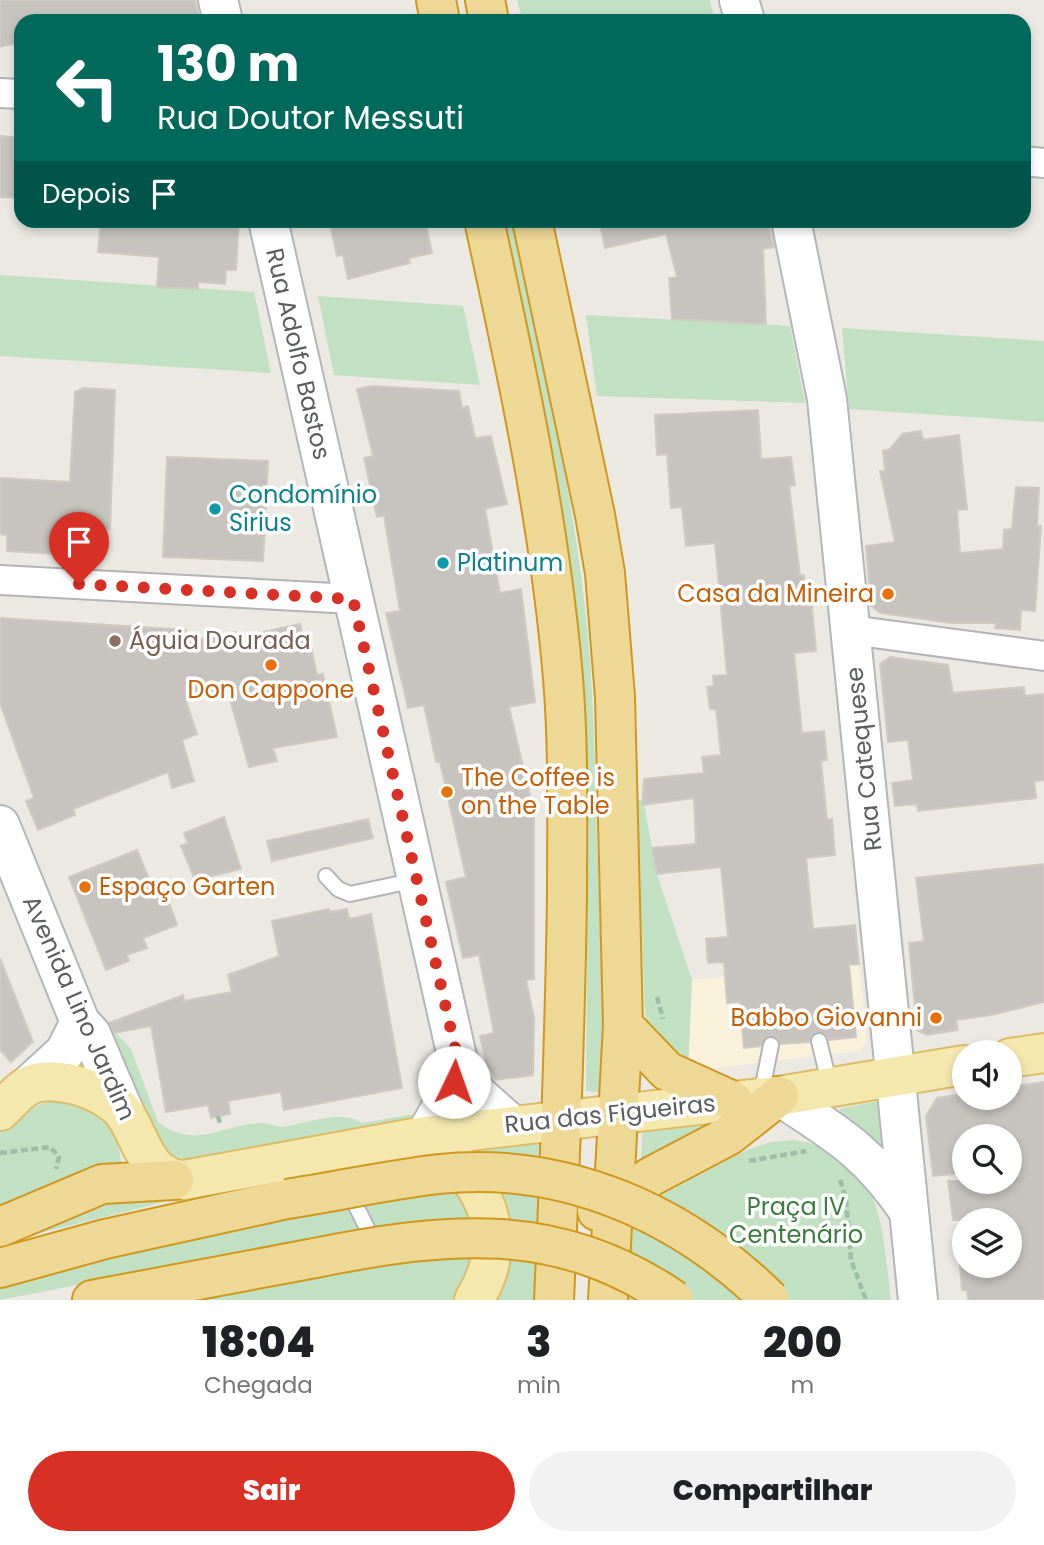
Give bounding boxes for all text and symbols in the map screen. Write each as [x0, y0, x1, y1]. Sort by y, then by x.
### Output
text: 130 m [157, 30, 299, 98]
icon: left [42, 42, 133, 133]
text: Rua Doutor Messuti [157, 95, 464, 140]
icon: arrive [145, 175, 183, 213]
text: Depois [42, 176, 131, 212]
street label: Rua Adolfo Bastos [258, 245, 339, 463]
place label: Condomínio Sirius [229, 478, 377, 539]
marker: Condomínio Sirius [207, 501, 223, 517]
pin [49, 512, 109, 584]
icon: arrive [60, 523, 98, 561]
place label: Platinum [457, 546, 563, 579]
marker: Platinum [435, 555, 451, 571]
place label: Casa da Mineira [677, 577, 874, 610]
marker: Casa da Mineira [880, 586, 896, 602]
place label: Águia Dourada [129, 624, 311, 657]
marker: Águia Dourada [107, 633, 123, 649]
marker: Don Cappone [263, 657, 279, 673]
street label: Rua Catequese [837, 665, 890, 853]
place label: Don Cappone [188, 673, 354, 706]
place label: The Coffee is on the Table [461, 761, 615, 822]
marker: The Coffee is on the Table [439, 784, 455, 800]
place label: Espaço Garten [99, 870, 275, 903]
marker: Espaço Garten [77, 879, 93, 895]
street label: Avenida Lino Jardim [15, 890, 144, 1125]
place label: Babbo Giovanni [731, 1001, 922, 1034]
marker: Babbo Giovanni [928, 1010, 944, 1026]
map controls [952, 1040, 1022, 1278]
button: sound [952, 1040, 1022, 1110]
position arrow [417, 1045, 491, 1119]
street label: Rua das Figueiras [503, 1086, 717, 1141]
button: search [952, 1124, 1022, 1194]
park label: Praça IV Centenário [729, 1190, 863, 1251]
button: layers [952, 1208, 1022, 1278]
text: 18:04 [202, 1313, 315, 1372]
text: 3 [526, 1313, 552, 1372]
text: 200 [763, 1313, 842, 1372]
text: Chegada [204, 1369, 313, 1401]
text: min [517, 1369, 561, 1401]
text: m [791, 1369, 814, 1401]
button: Sair [28, 1451, 515, 1531]
button: Compartilhar [529, 1451, 1016, 1531]

